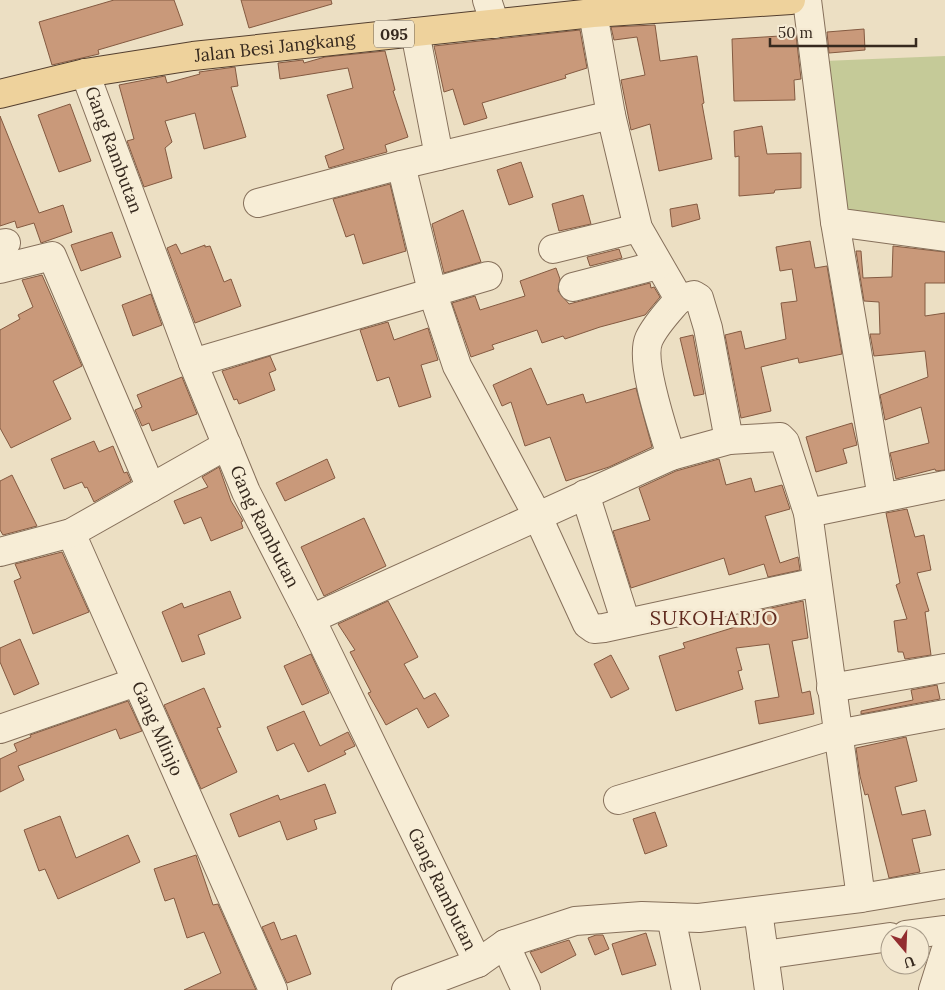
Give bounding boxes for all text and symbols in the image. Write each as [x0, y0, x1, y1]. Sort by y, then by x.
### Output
scale bar [770, 15, 916, 47]
road number: 095 [374, 20, 414, 48]
text: 50 m [778, 23, 813, 42]
street label: Jalan Besi Jangkang [192, 27, 357, 67]
street label: Gang Rambutan [80, 83, 148, 216]
street label: Gang Rambutan [225, 462, 305, 591]
district label: SUKOHARJO [650, 605, 778, 630]
street label: Gang Mlinjo [127, 678, 189, 779]
street label: Gang Rambutan [403, 824, 482, 954]
north arrow [880, 925, 930, 975]
text: U [901, 952, 917, 973]

